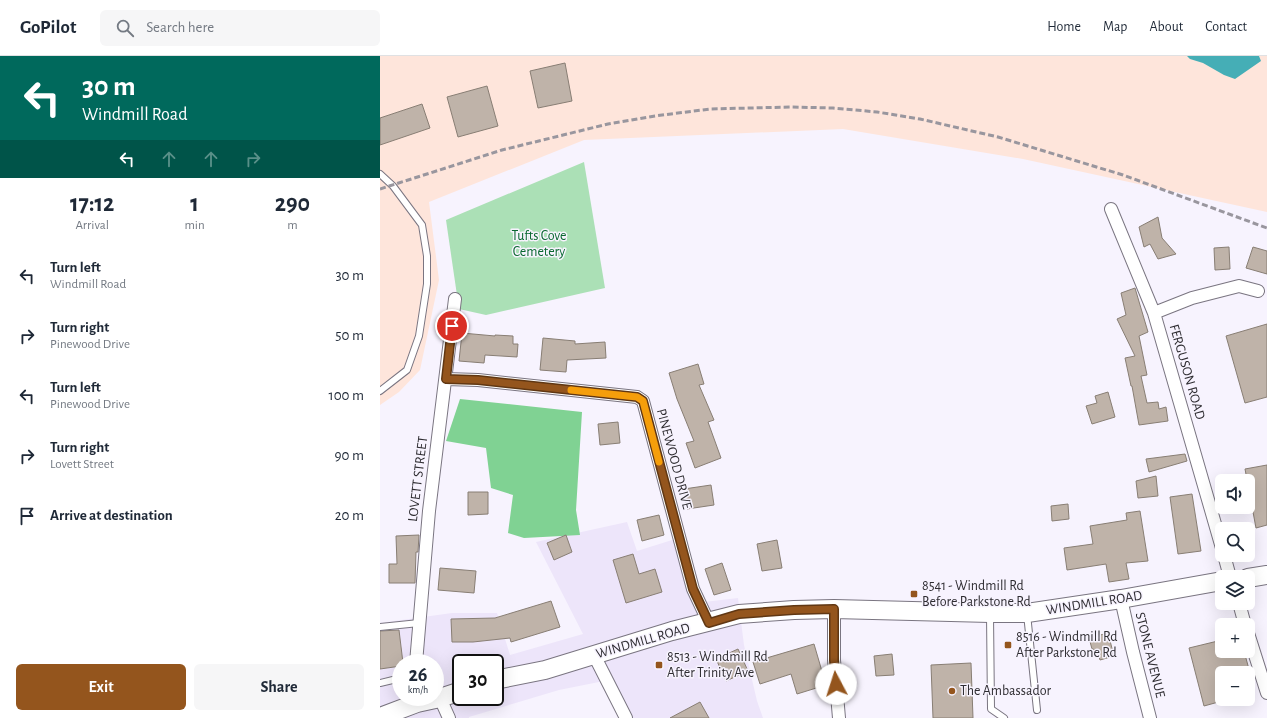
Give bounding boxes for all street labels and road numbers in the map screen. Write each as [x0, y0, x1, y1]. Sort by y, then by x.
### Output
street label: FERGUSON ROAD [1167, 323, 1207, 421]
street label: PINEWOOD DRIVE [654, 407, 694, 511]
street label: LOVETT STREET [406, 435, 430, 523]
street label: WINDMILL ROAD [1045, 588, 1143, 618]
street label: STONE AVENUE [1133, 611, 1167, 699]
street label: WINDMILL ROAD [594, 621, 692, 661]

